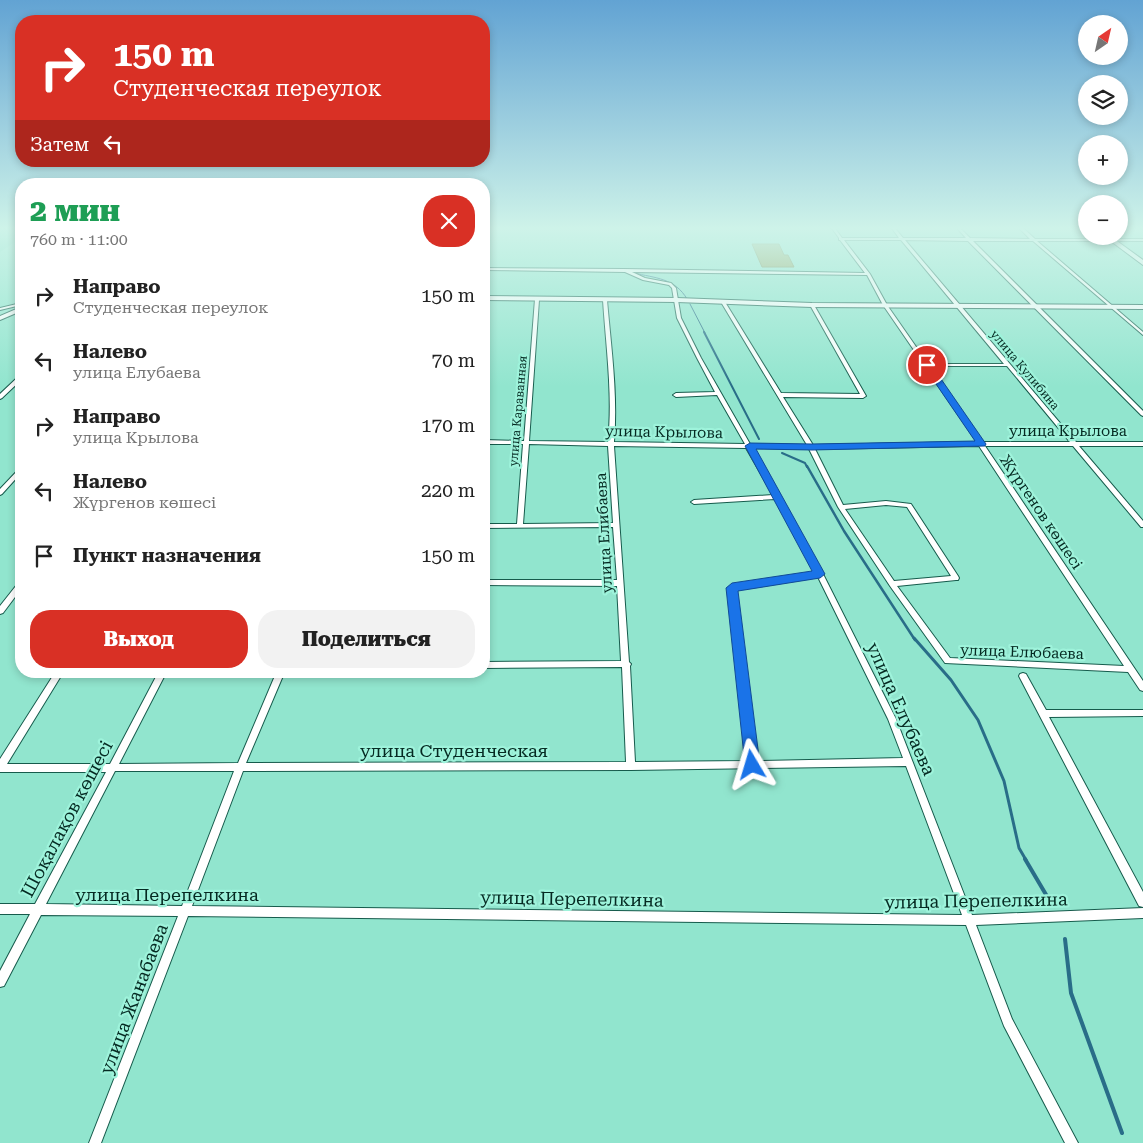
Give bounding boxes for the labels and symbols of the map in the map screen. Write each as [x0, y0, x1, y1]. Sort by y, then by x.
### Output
north arrow [1078, 15, 1128, 65]
street label: улица Кулибина [988, 327, 1063, 413]
pin [906, 344, 948, 386]
street label: улица Караванная [506, 355, 530, 467]
street label: улица Крылова [605, 422, 723, 442]
street label: улица Крылова [1009, 422, 1127, 440]
street label: Жүргенов көшесі [996, 451, 1086, 573]
street label: улица Елибаева [592, 472, 616, 594]
street label: улица Елубаева [863, 639, 940, 779]
street label: улица Елюбаева [960, 641, 1084, 663]
street label: Шоқалақов көшесі [16, 737, 117, 901]
position arrow [725, 738, 777, 790]
street label: улица Студенческая [360, 740, 548, 761]
street label: улица Перепелкина [75, 884, 259, 905]
street label: улица Перепелкина [480, 886, 664, 911]
street label: улица Перепелкина [884, 888, 1068, 913]
street label: улица Жанабаева [95, 920, 172, 1077]

